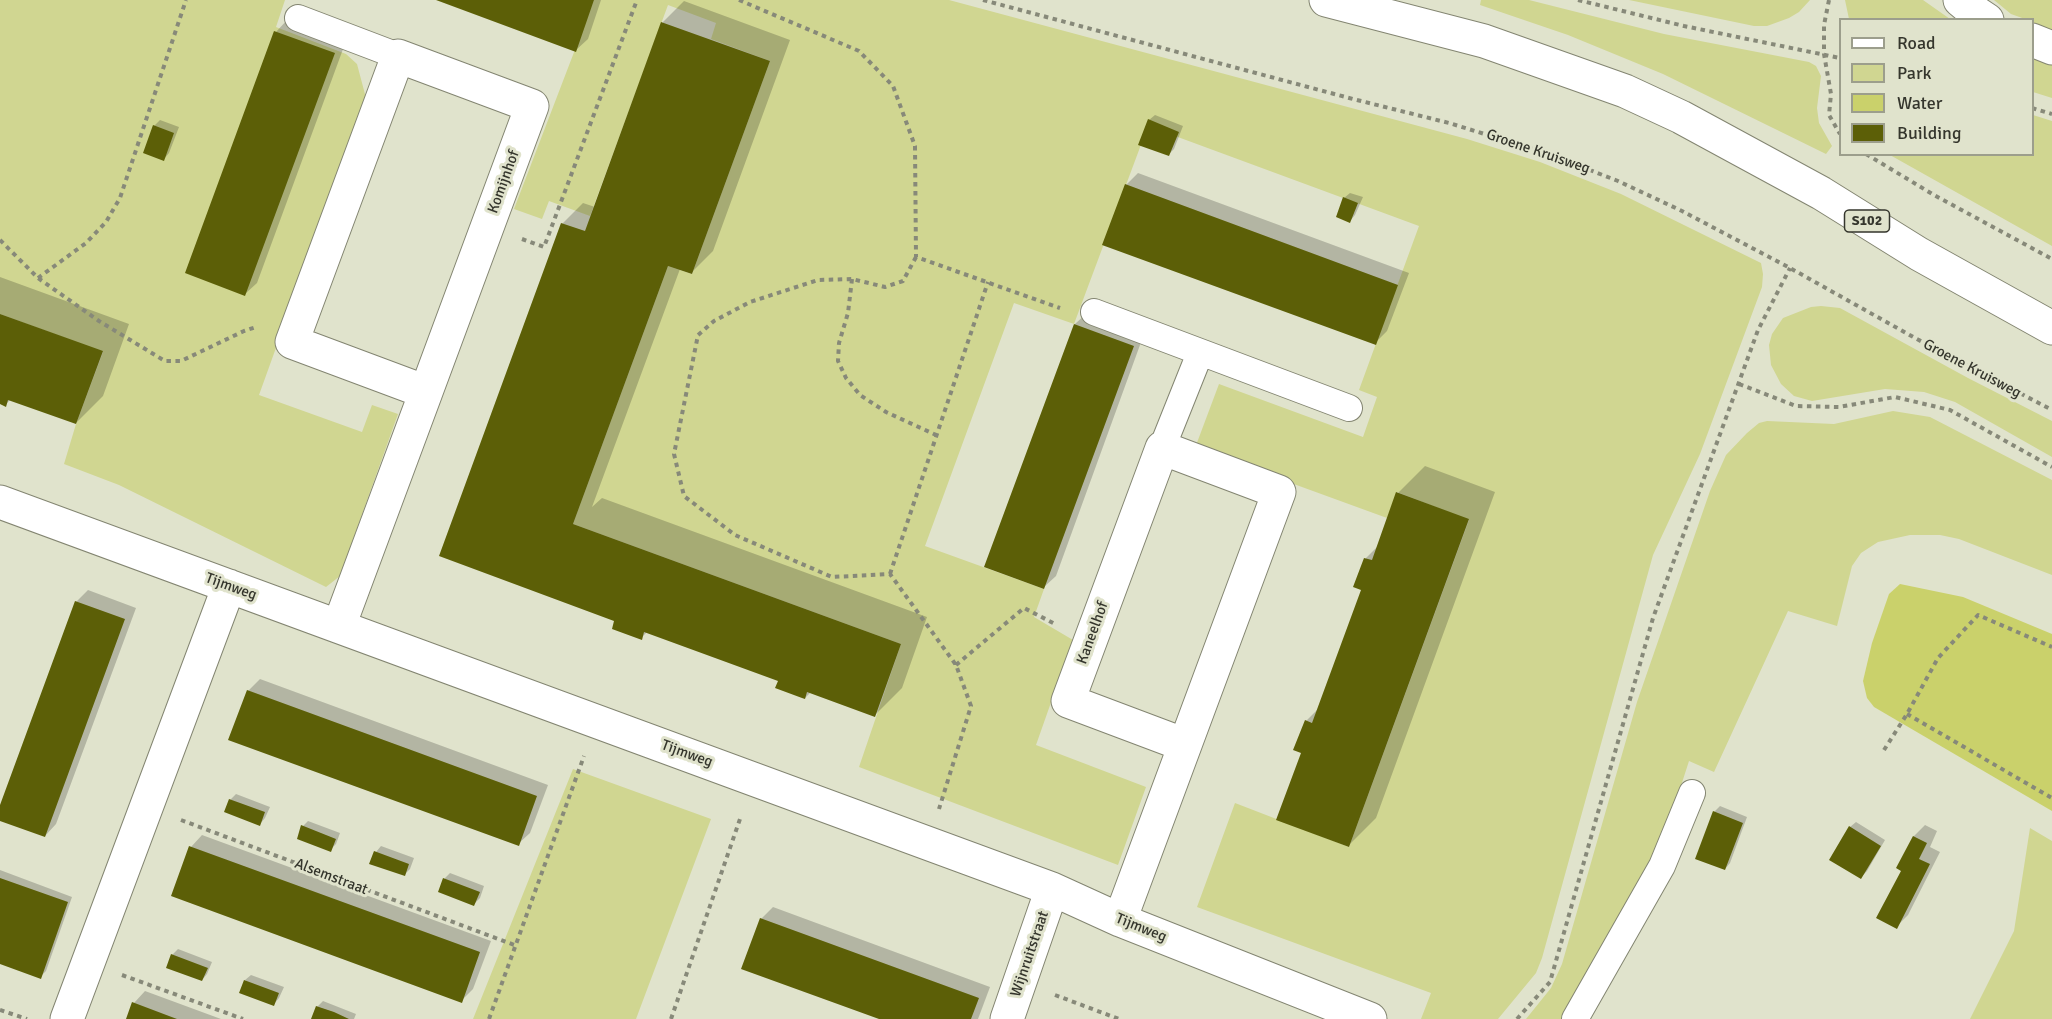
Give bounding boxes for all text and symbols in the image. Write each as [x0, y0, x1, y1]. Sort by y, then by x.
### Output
legend [1839, 18, 2034, 156]
text: Road [1897, 32, 1936, 54]
text: Park [1897, 62, 1932, 84]
text: Water [1897, 92, 1942, 114]
text: Building [1897, 122, 1961, 144]
street label: Groene Kruisweg [1484, 126, 1592, 178]
street label: Komijnhof [484, 148, 524, 216]
road number: S102 [1844, 210, 1890, 232]
street label: Groene Kruisweg [1920, 336, 2024, 402]
street label: Tijmweg [203, 569, 259, 605]
street label: Kaneelhof [1073, 599, 1113, 667]
street label: Tijmweg [659, 736, 715, 772]
street label: Alsemstraat [292, 855, 370, 899]
street label: Wijnruitstraat [1007, 909, 1053, 999]
street label: Tijmweg [1113, 910, 1169, 946]

